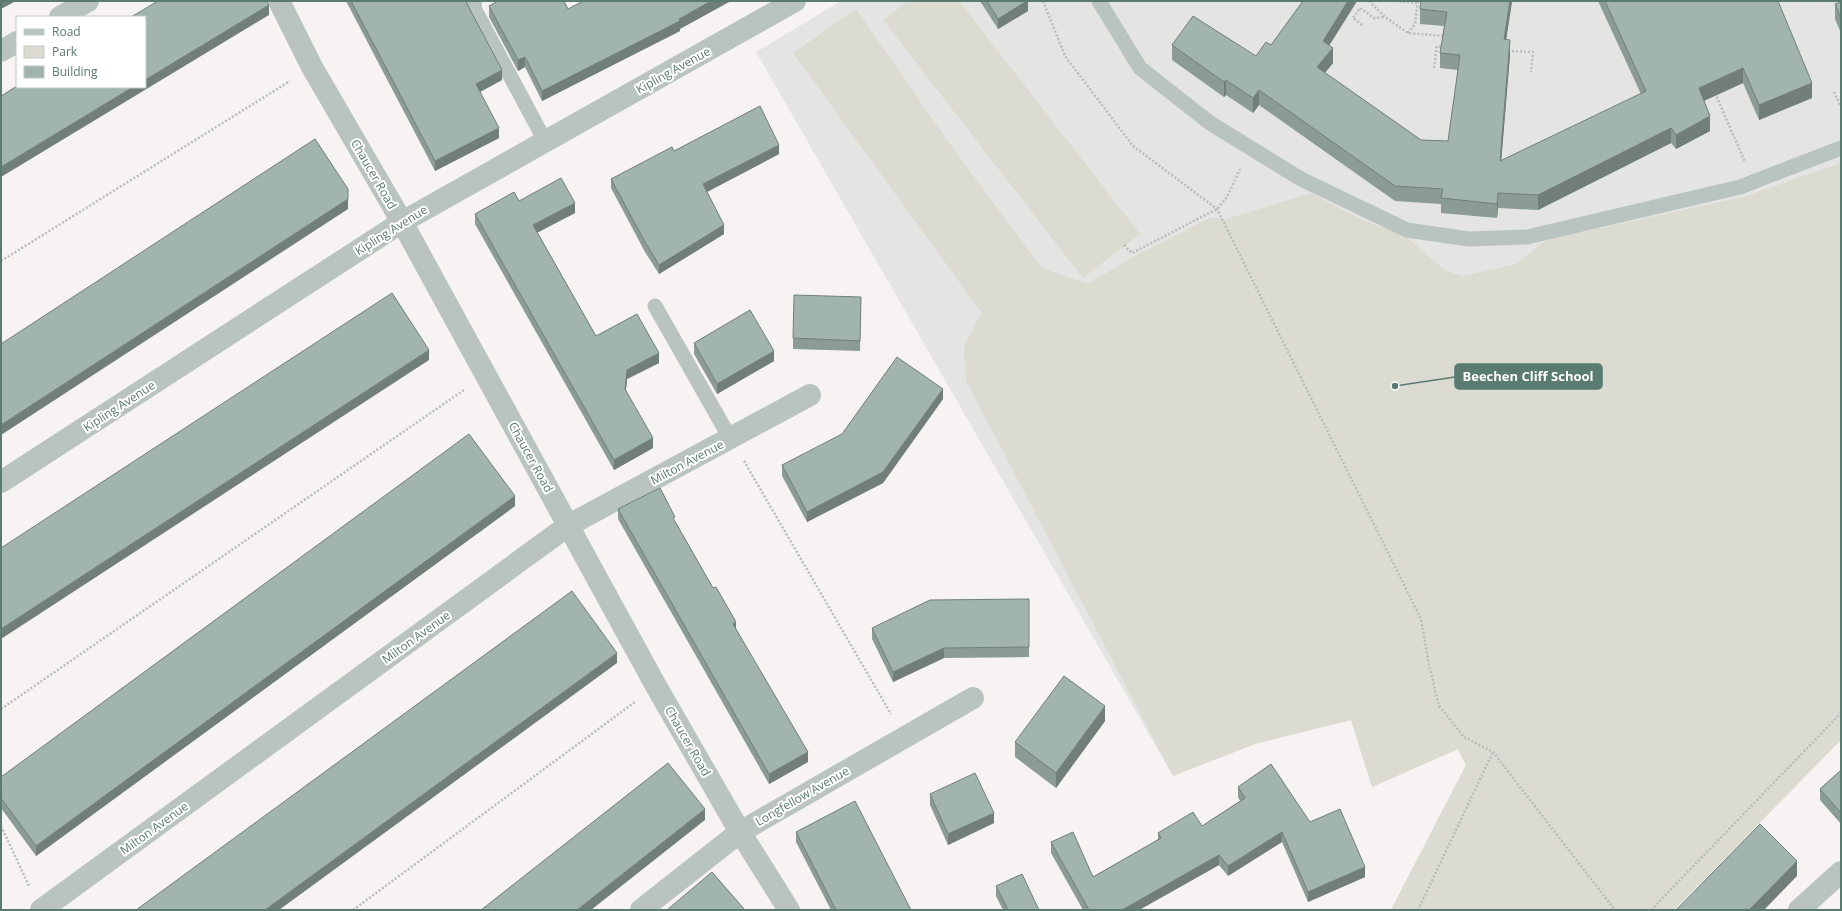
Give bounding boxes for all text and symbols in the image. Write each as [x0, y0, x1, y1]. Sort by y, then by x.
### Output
legend [16, 16, 146, 88]
text: Road [52, 23, 81, 40]
street label: Kipling Avenue [633, 42, 713, 97]
text: Park [52, 43, 78, 60]
text: Building [52, 63, 98, 80]
street label: Chaucer Road [347, 136, 401, 212]
street label: Kipling Avenue [351, 201, 431, 259]
callout: Beechen Cliff School [1455, 364, 1602, 389]
text: Beechen Cliff School [1462, 367, 1594, 385]
street label: Kipling Avenue [80, 376, 158, 436]
street label: Chaucer Road [505, 419, 557, 495]
street label: Milton Avenue [647, 435, 727, 488]
street label: Milton Avenue [378, 606, 454, 668]
street label: Chaucer Road [661, 703, 715, 779]
street label: Longfellow Avenue [752, 762, 852, 830]
street label: Milton Avenue [116, 797, 192, 859]

